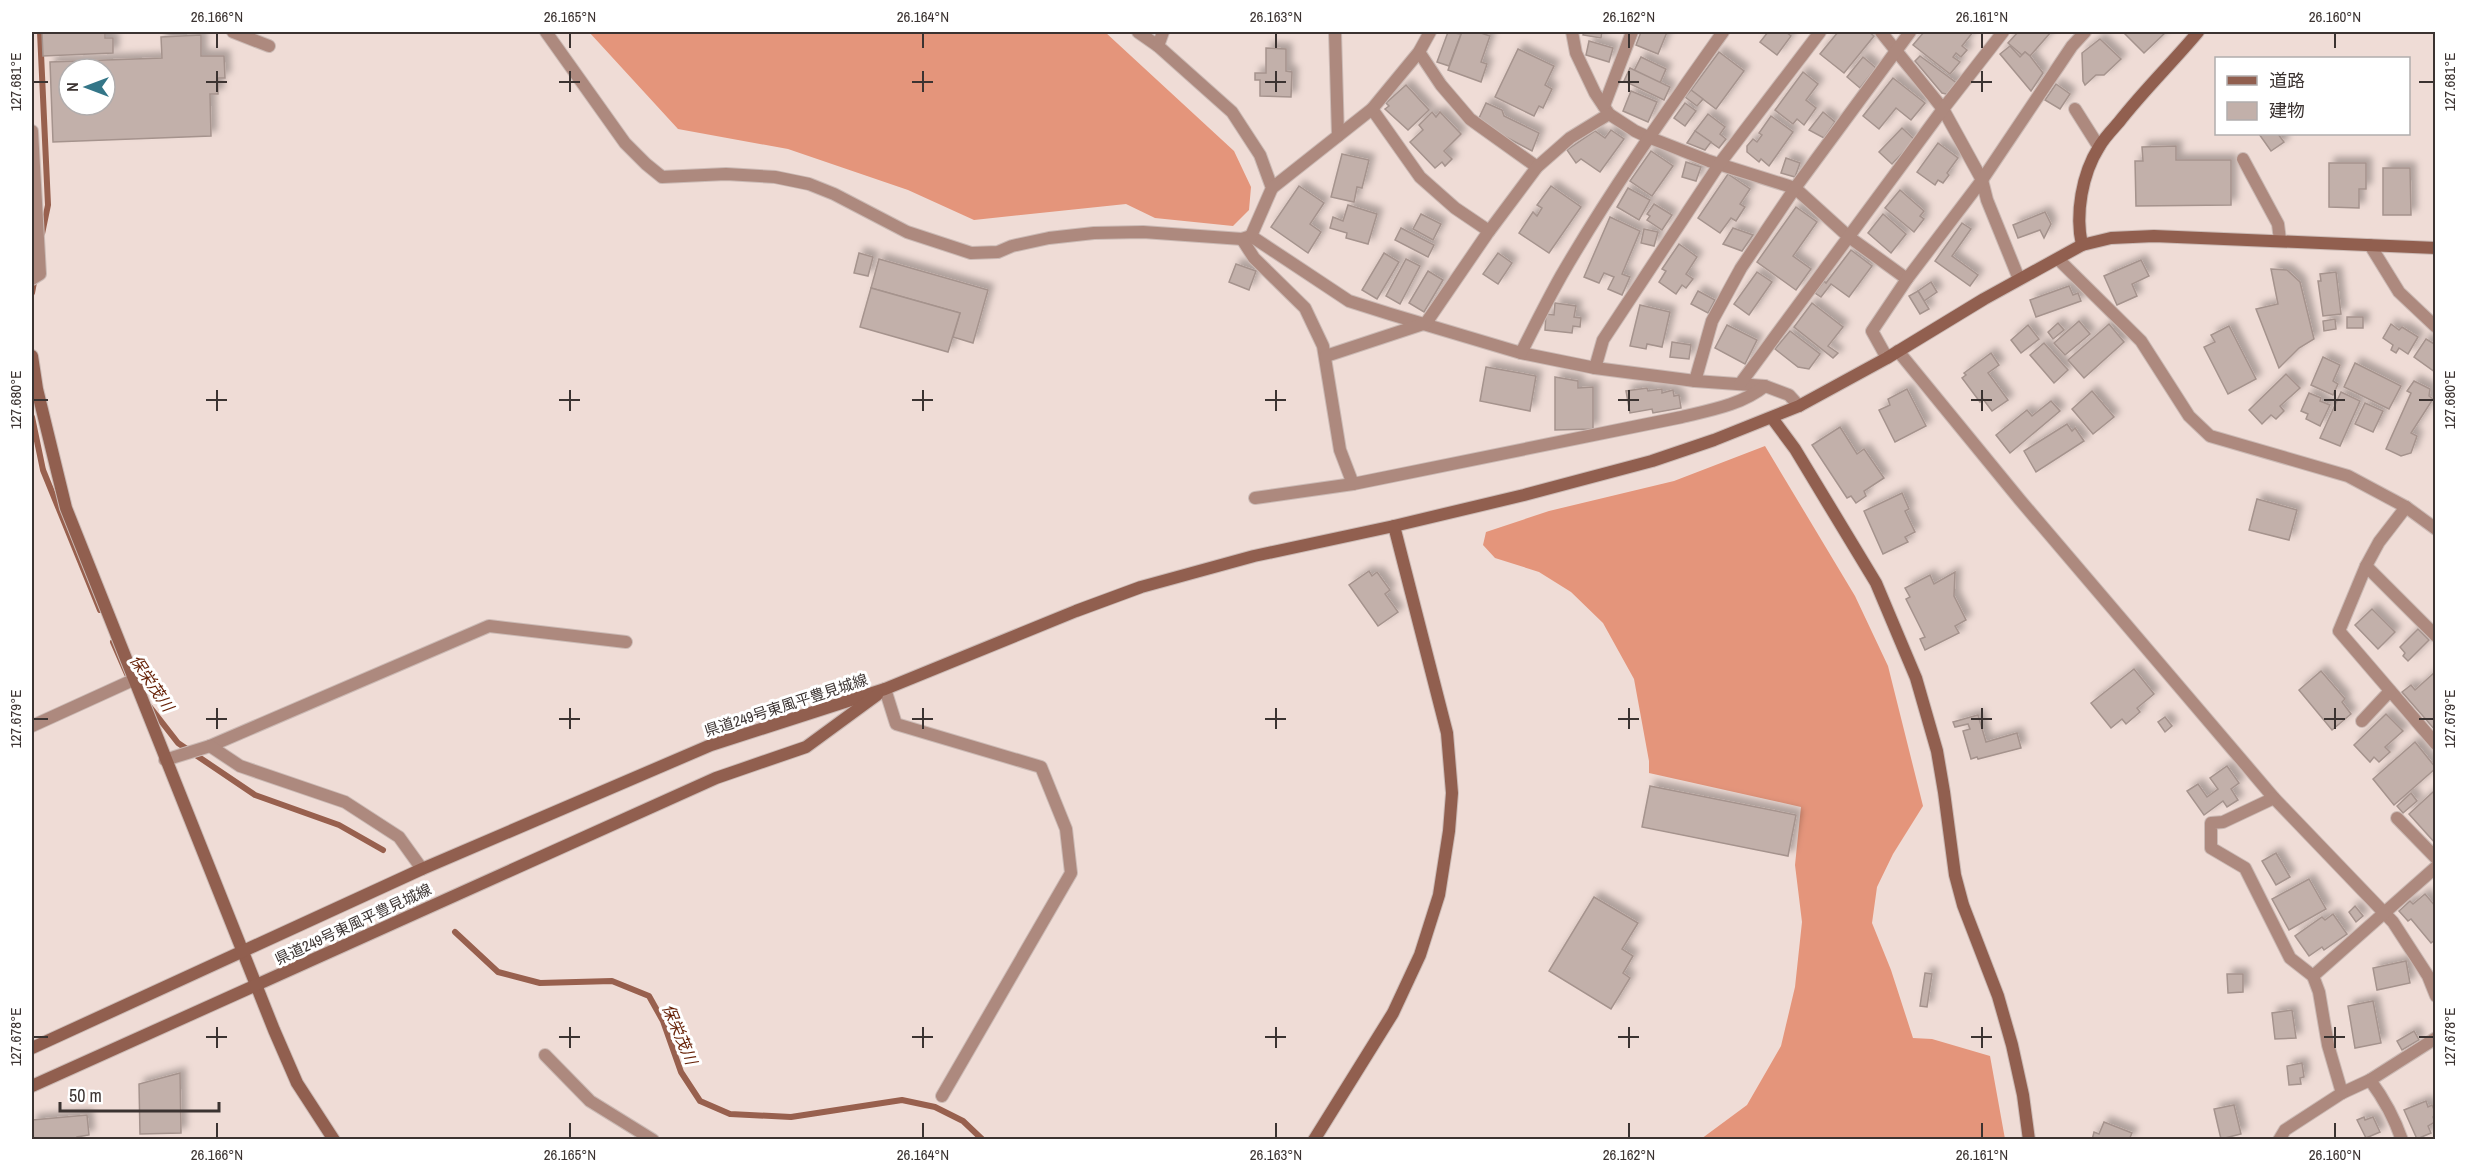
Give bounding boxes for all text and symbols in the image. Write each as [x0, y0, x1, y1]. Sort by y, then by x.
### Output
text: 26.166°N [191, 6, 243, 27]
text: 26.165°N [544, 6, 596, 27]
text: 26.164°N [897, 6, 949, 27]
text: 26.163°N [1250, 6, 1302, 27]
text: 26.162°N [1603, 6, 1655, 27]
text: 26.161°N [1956, 6, 2008, 27]
text: 26.160°N [2309, 6, 2361, 27]
text: 127.681°E [5, 53, 26, 111]
text: 127.681°E [2439, 53, 2460, 111]
north arrow [57, 57, 117, 117]
legend [2215, 57, 2410, 135]
text: 道路 [2269, 68, 2305, 93]
text: N [61, 82, 83, 92]
text: 建物 [2269, 98, 2305, 123]
text: 127.680°E [5, 371, 26, 429]
text: 127.680°E [2439, 371, 2460, 429]
water label: 保栄茂川 [125, 650, 180, 717]
street label: 県道249号東風平豊見城線 [702, 669, 870, 741]
text: 127.679°E [5, 690, 26, 748]
text: 127.679°E [2439, 690, 2460, 748]
street label: 県道249号東風平豊見城線 [271, 878, 435, 970]
water label: 保栄茂川 [657, 1000, 703, 1070]
text: 127.678°E [5, 1008, 26, 1066]
text: 127.678°E [2439, 1008, 2460, 1066]
scale bar [60, 1075, 219, 1113]
text: 50 m [69, 1083, 102, 1108]
text: 26.166°N [191, 1144, 243, 1165]
text: 26.165°N [544, 1144, 596, 1165]
text: 26.164°N [897, 1144, 949, 1165]
text: 26.163°N [1250, 1144, 1302, 1165]
text: 26.162°N [1603, 1144, 1655, 1165]
text: 26.161°N [1956, 1144, 2008, 1165]
text: 26.160°N [2309, 1144, 2361, 1165]

